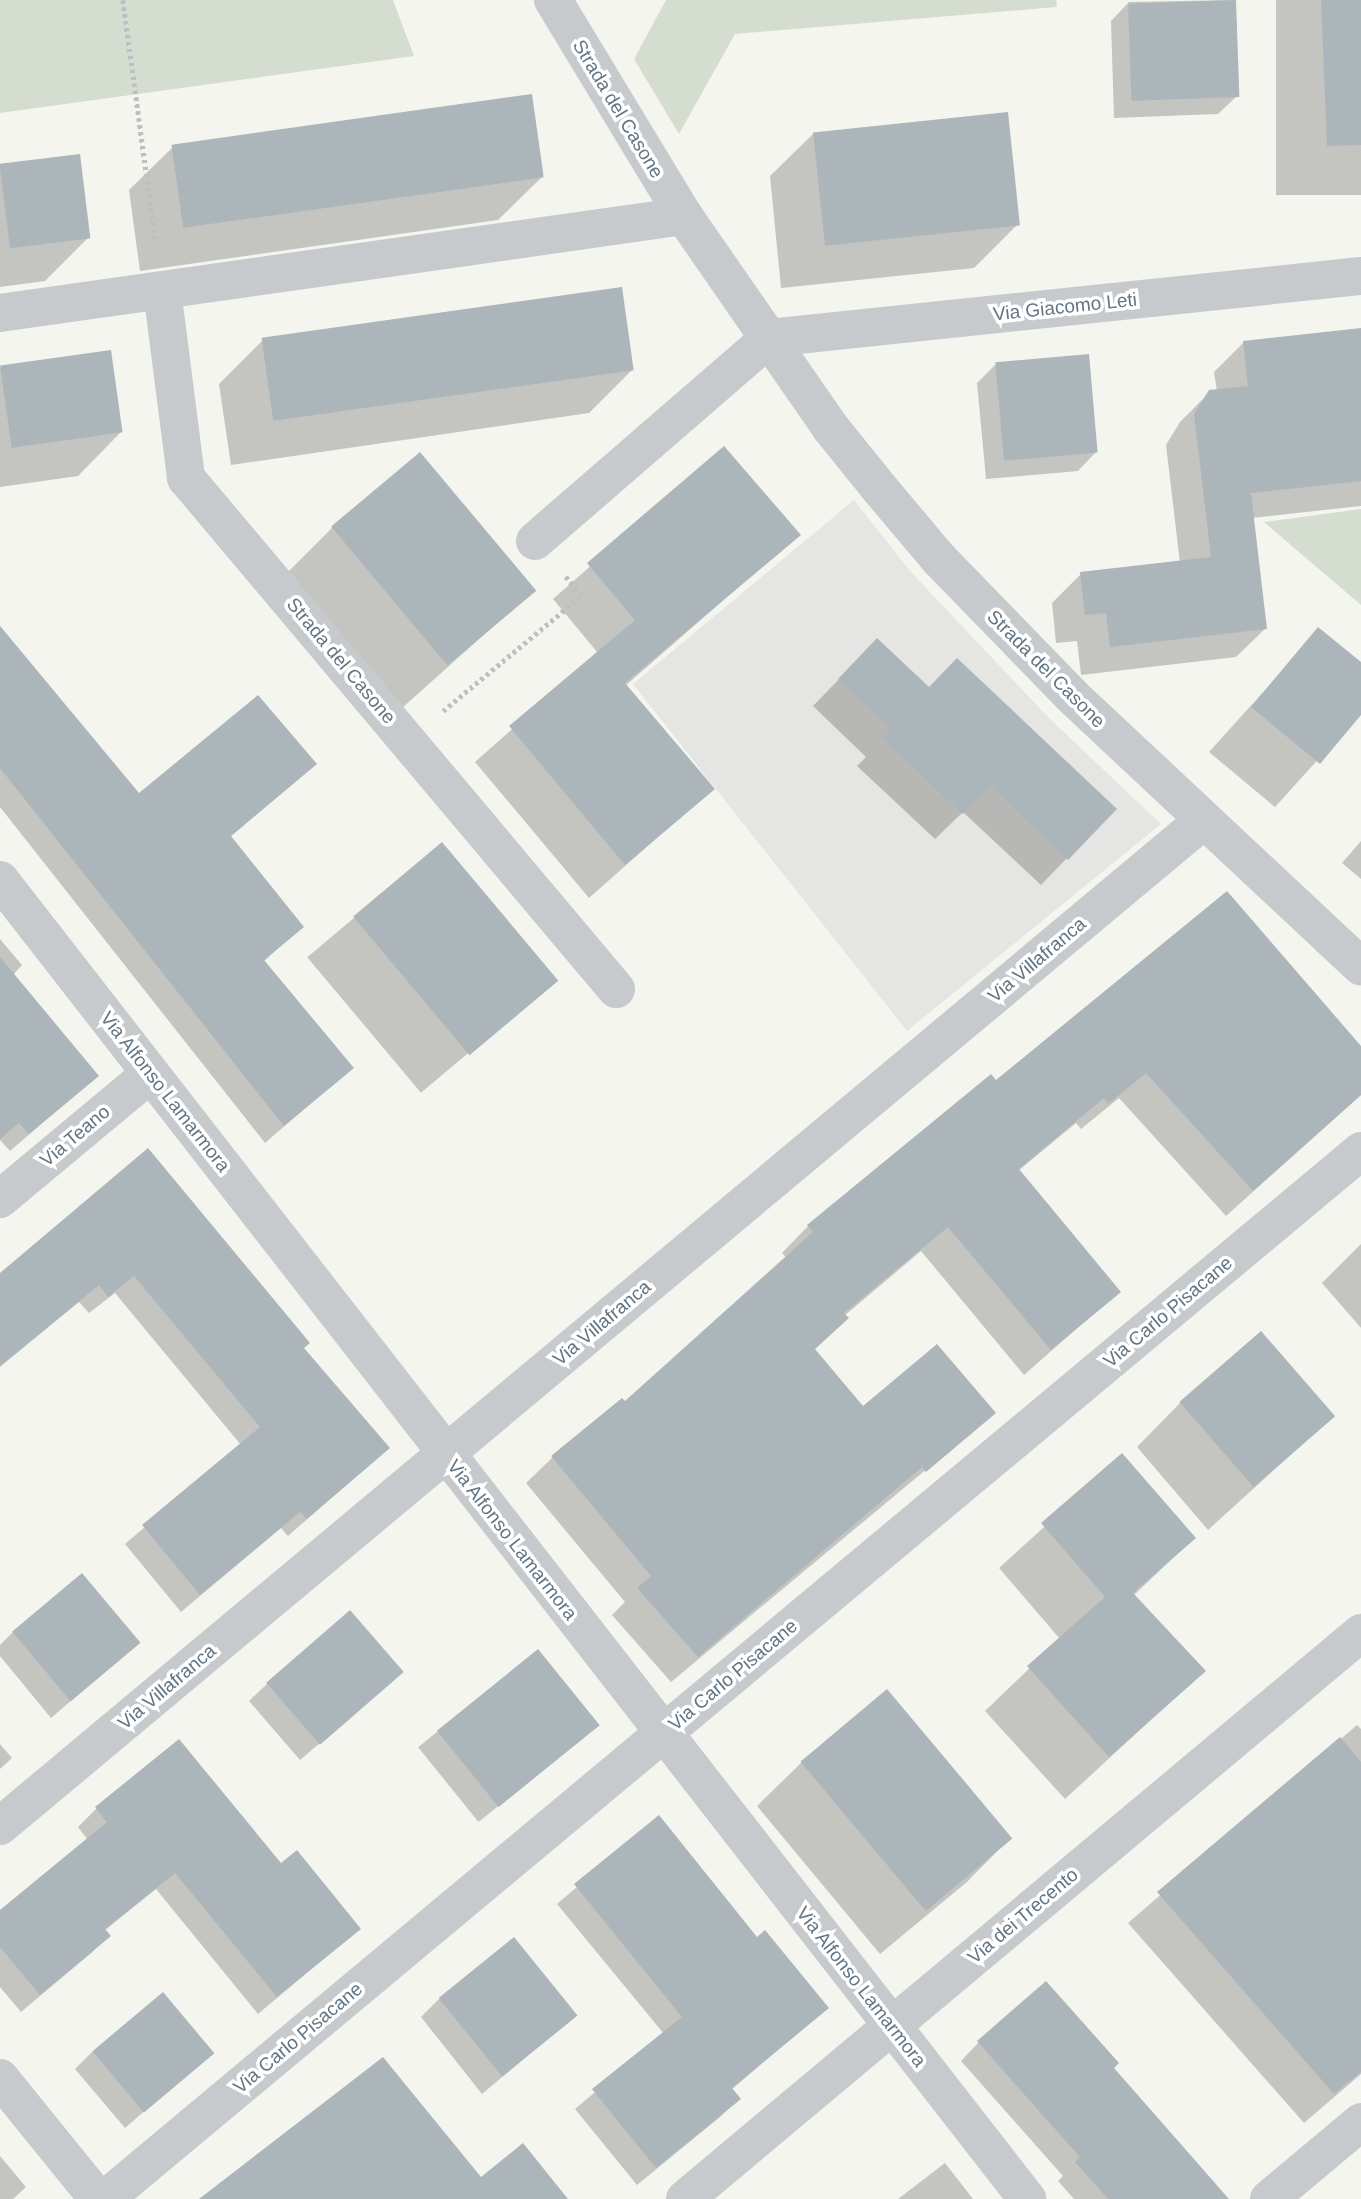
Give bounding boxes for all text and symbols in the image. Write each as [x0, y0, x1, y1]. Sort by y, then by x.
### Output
street label: Strada del Casone [568, 36, 668, 182]
street label: Via Giacomo Leti [992, 288, 1138, 326]
street label: Strada del Casone [282, 593, 400, 729]
street label: Strada del Casone [982, 605, 1110, 733]
street label: Via Villafranca [983, 912, 1091, 1008]
street label: Via Alfonso Lamarmora [95, 1007, 235, 1177]
street label: Via Teano [35, 1100, 115, 1172]
street label: Via Carlo Pisacane [1099, 1251, 1237, 1373]
street label: Via Villafranca [548, 1275, 656, 1371]
street label: Via Alfonso Lamarmora [442, 1455, 582, 1625]
street label: Via Carlo Pisacane [664, 1614, 802, 1736]
street label: Via Villafranca [113, 1639, 221, 1735]
street label: Via dei Trecento [963, 1863, 1083, 1969]
street label: Via Alfonso Lamarmora [791, 1902, 931, 2072]
street label: Via Carlo Pisacane [229, 1977, 367, 2099]

